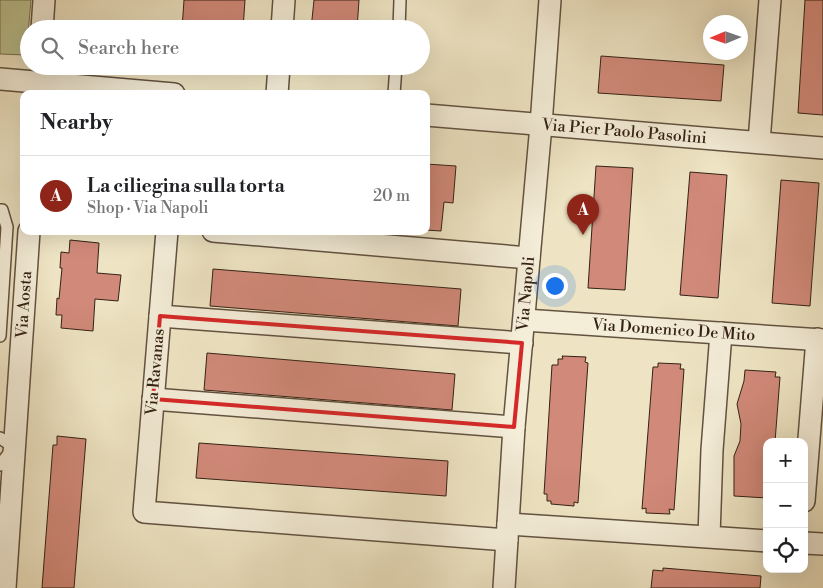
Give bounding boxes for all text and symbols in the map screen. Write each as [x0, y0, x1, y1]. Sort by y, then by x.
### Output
north arrow [703, 15, 748, 60]
search box [20, 20, 430, 75]
icon: search [38, 34, 66, 62]
text: Search here [78, 36, 179, 60]
text: Nearby [40, 110, 113, 136]
street label: Via Pier Paolo Pasolini [540, 115, 707, 148]
text: La ciliegina sulla torta [87, 174, 285, 198]
text: A [50, 186, 62, 206]
text: 20 m [373, 186, 410, 206]
pin: A [567, 194, 599, 235]
text: Shop · Via Napoli [87, 198, 208, 218]
street label: Via Napoli [513, 255, 539, 333]
street label: Via Aosta [12, 269, 36, 340]
your location [542, 273, 568, 299]
street label: Via Domenico De Mito [590, 315, 756, 345]
street label: Via Ravanas [141, 328, 169, 417]
map controls [763, 438, 808, 573]
button: + [763, 438, 808, 483]
button: − [763, 483, 808, 528]
button: locate [763, 528, 808, 573]

